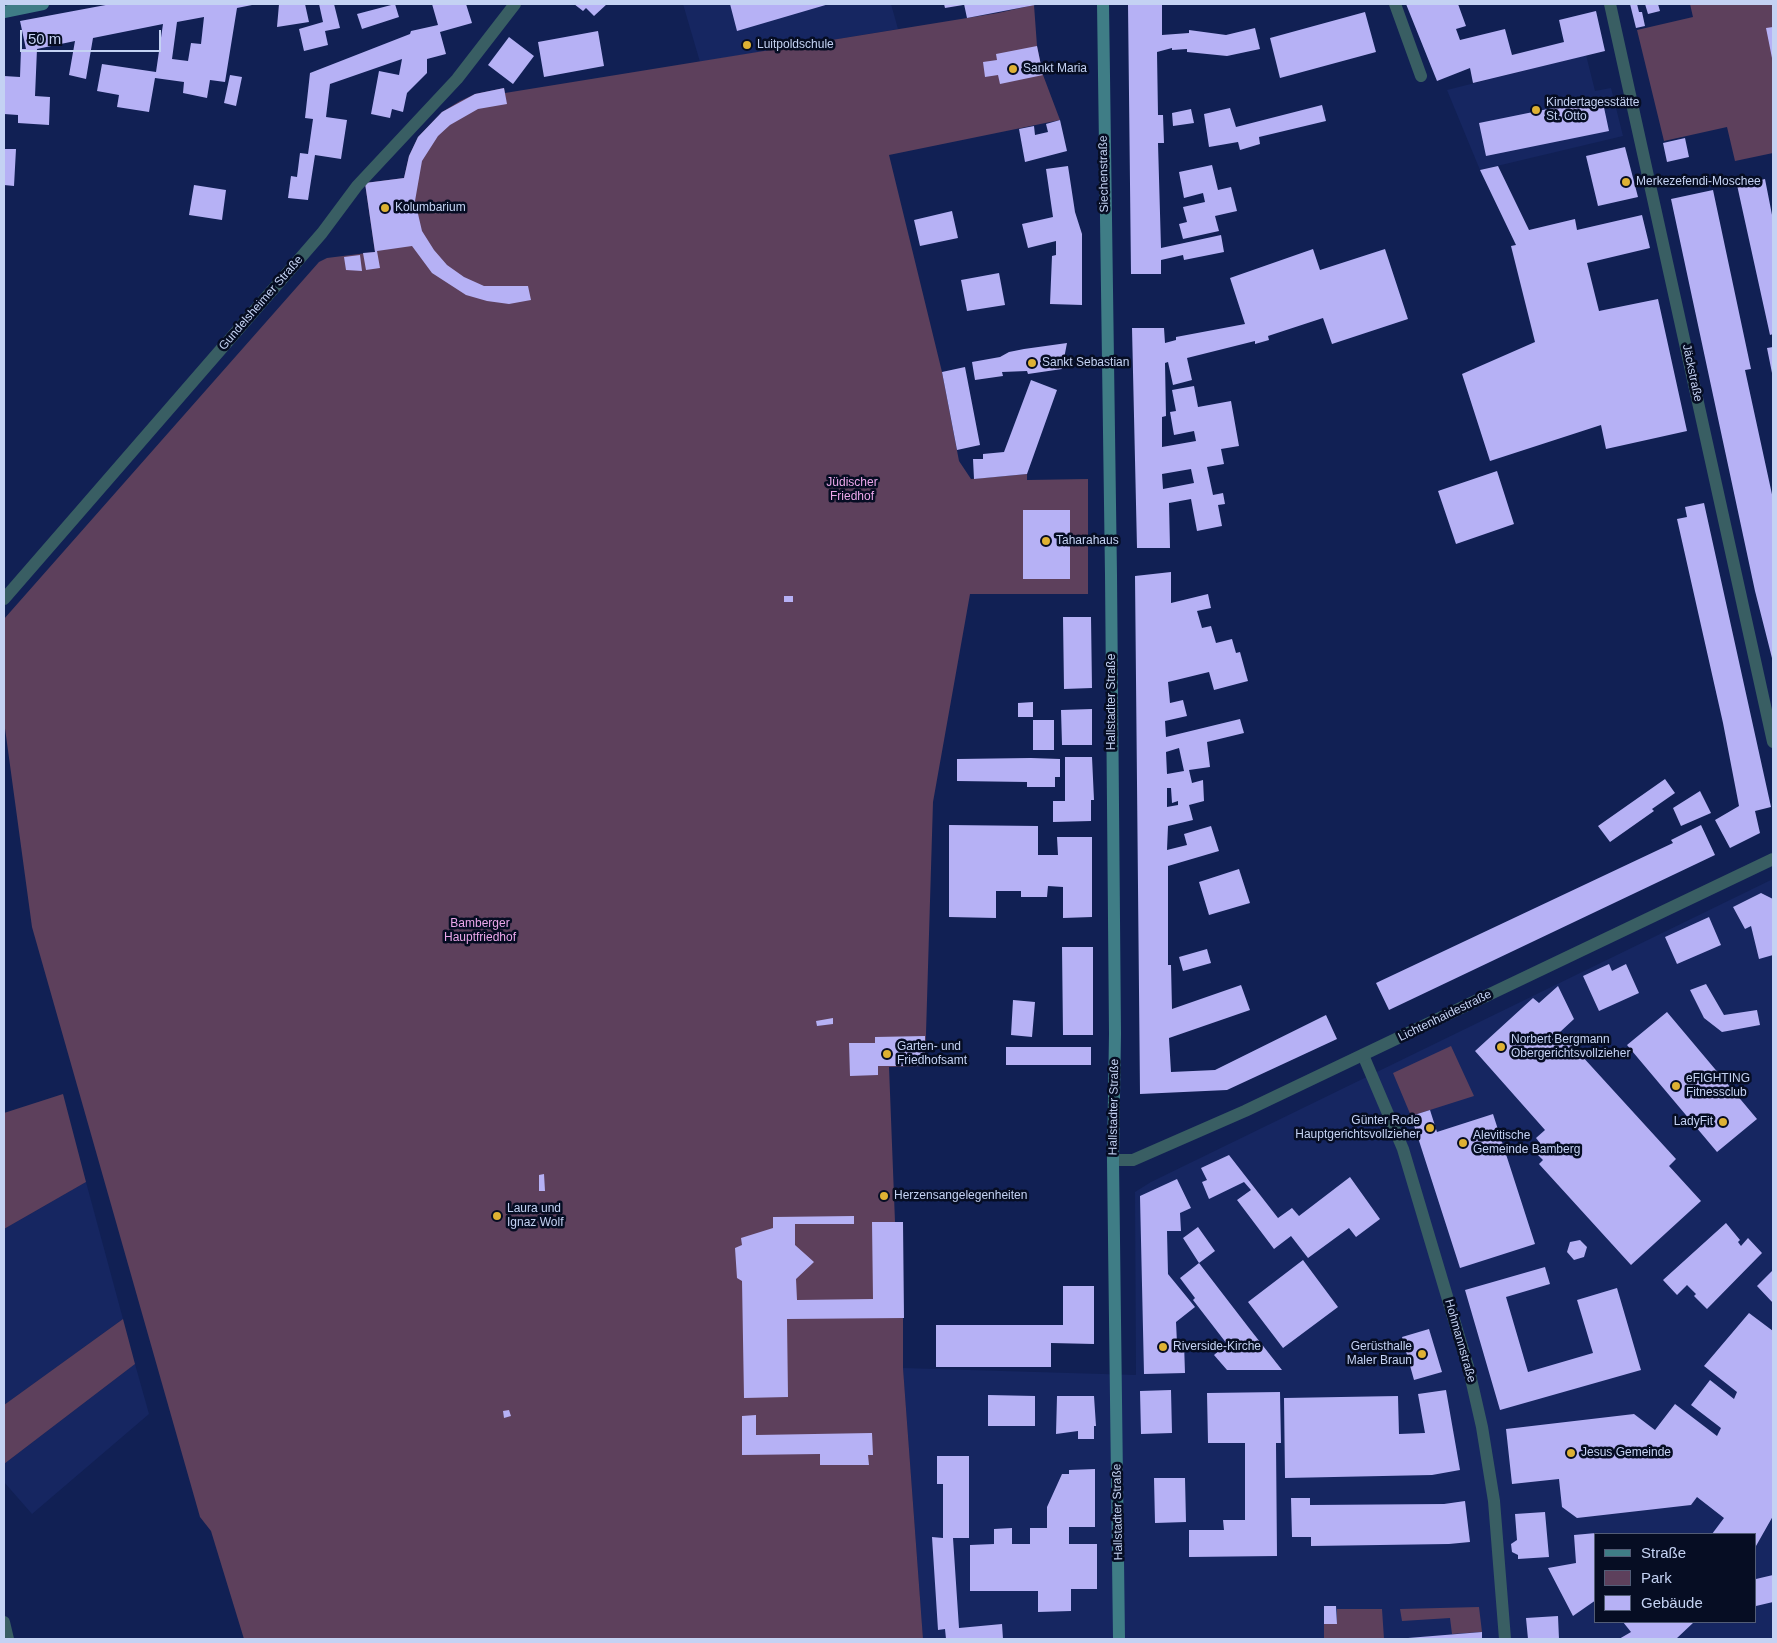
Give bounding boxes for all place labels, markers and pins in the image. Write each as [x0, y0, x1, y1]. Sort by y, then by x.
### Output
place label: Luitpoldschule [757, 38, 834, 52]
marker: Luitpoldschule [741, 39, 753, 51]
place label: Sankt Maria [1023, 62, 1087, 76]
marker: Sankt Maria [1007, 63, 1019, 75]
place label: Kindertagesstätte St. Otto [1546, 96, 1639, 124]
marker: Kindertagesstätte St. Otto [1530, 104, 1542, 116]
place label: Merkezefendi-Moschee [1636, 175, 1761, 189]
marker: Merkezefendi-Moschee [1620, 176, 1632, 188]
place label: Kolumbarium [395, 201, 466, 215]
marker: Kolumbarium [379, 202, 391, 214]
place label: Sankt Sebastian [1042, 356, 1129, 370]
marker: Sankt Sebastian [1026, 357, 1038, 369]
place label: Taharahaus [1056, 534, 1119, 548]
marker: Taharahaus [1040, 535, 1052, 547]
place label: Norbert Bergmann Obergerichtsvollzieher [1511, 1033, 1630, 1061]
place label: Garten- und Friedhofsamt [897, 1040, 967, 1068]
marker: Norbert Bergmann Obergerichtsvollzieher [1495, 1041, 1507, 1053]
marker: Garten- und Friedhofsamt [881, 1048, 893, 1060]
place label: eFIGHTING Fitnessclub [1686, 1072, 1750, 1100]
marker: eFIGHTING Fitnessclub [1670, 1080, 1682, 1092]
place label: Günter Rode Hauptgerichtsvollzieher [1295, 1114, 1420, 1142]
place label: LadyFit [1674, 1115, 1713, 1129]
marker: LadyFit [1717, 1116, 1729, 1128]
marker: Günter Rode Hauptgerichtsvollzieher [1424, 1122, 1436, 1134]
place label: Alevitische Gemeinde Bamberg [1473, 1129, 1580, 1157]
marker: Alevitische Gemeinde Bamberg [1457, 1137, 1469, 1149]
place label: Herzensangelegenheiten [894, 1189, 1027, 1203]
marker: Herzensangelegenheiten [878, 1190, 890, 1202]
place label: Laura und Ignaz Wolf [507, 1202, 563, 1230]
marker: Laura und Ignaz Wolf [491, 1210, 503, 1222]
place label: Riverside-Kirche [1173, 1340, 1261, 1354]
place label: Gerüsthalle Maler Braun [1347, 1340, 1412, 1368]
marker: Riverside-Kirche [1157, 1341, 1169, 1353]
marker: Gerüsthalle Maler Braun [1416, 1348, 1428, 1360]
place label: Jesus Gemeinde [1581, 1446, 1671, 1460]
marker: Jesus Gemeinde [1565, 1447, 1577, 1459]

